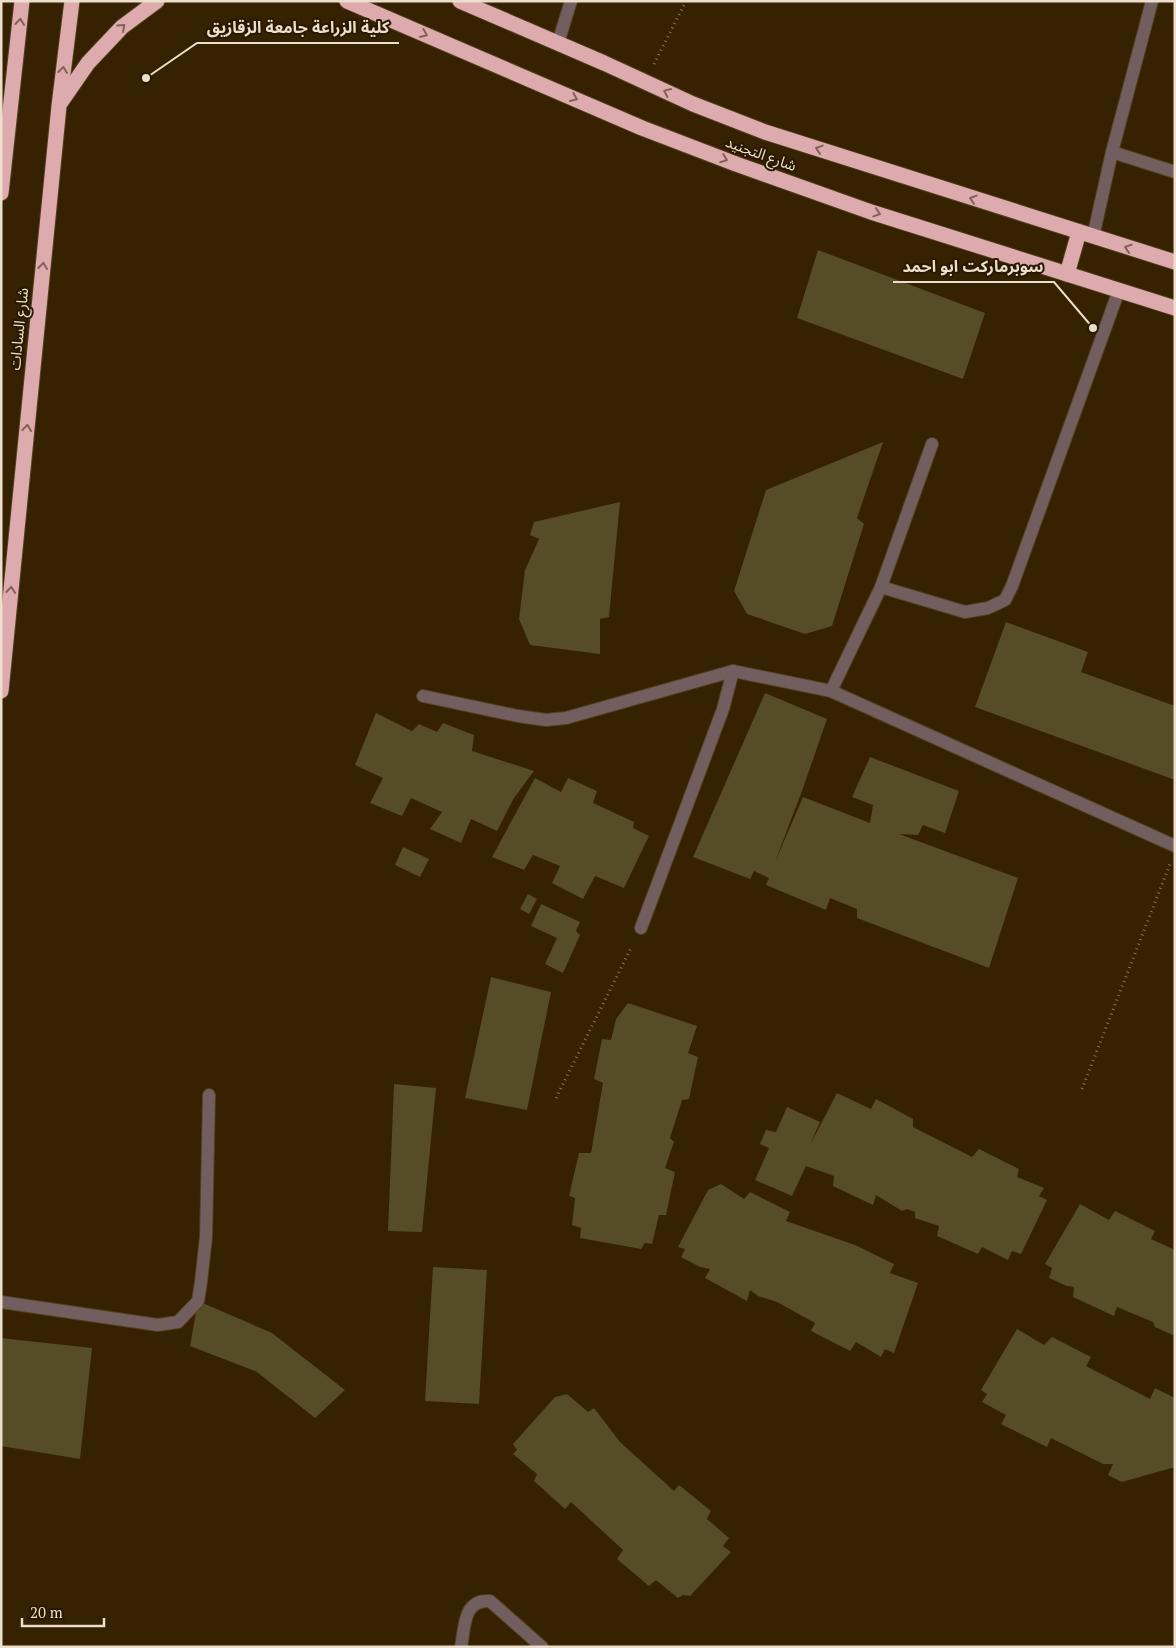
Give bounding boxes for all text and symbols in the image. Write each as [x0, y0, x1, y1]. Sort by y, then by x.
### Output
callout: كلية الزراعة جامعة الزقازيق [197, 12, 399, 43]
text: كلية الزراعة جامعة الزقازيق [207, 16, 390, 38]
one-way arrow [14, 18, 25, 26]
one-way arrow [117, 24, 126, 33]
one-way arrow [419, 28, 428, 39]
one-way arrow [57, 66, 68, 74]
one-way arrow [663, 88, 672, 98]
one-way arrow [569, 91, 578, 102]
street label: شارع التجنيد [722, 131, 800, 178]
one-way arrow [815, 145, 823, 155]
one-way arrow [719, 153, 728, 163]
one-way arrow [970, 194, 978, 204]
one-way arrow [873, 208, 881, 218]
one-way arrow [1125, 243, 1133, 253]
callout: سوبرماركت ابو احمد [893, 251, 1054, 282]
text: سوبرماركت ابو احمد [902, 255, 1044, 277]
one-way arrow [37, 262, 48, 270]
street label: شارع السادات [4, 286, 35, 372]
one-way arrow [21, 424, 32, 432]
one-way arrow [5, 586, 16, 594]
scale bar [22, 1596, 105, 1628]
text: 20 m [30, 1602, 63, 1622]

